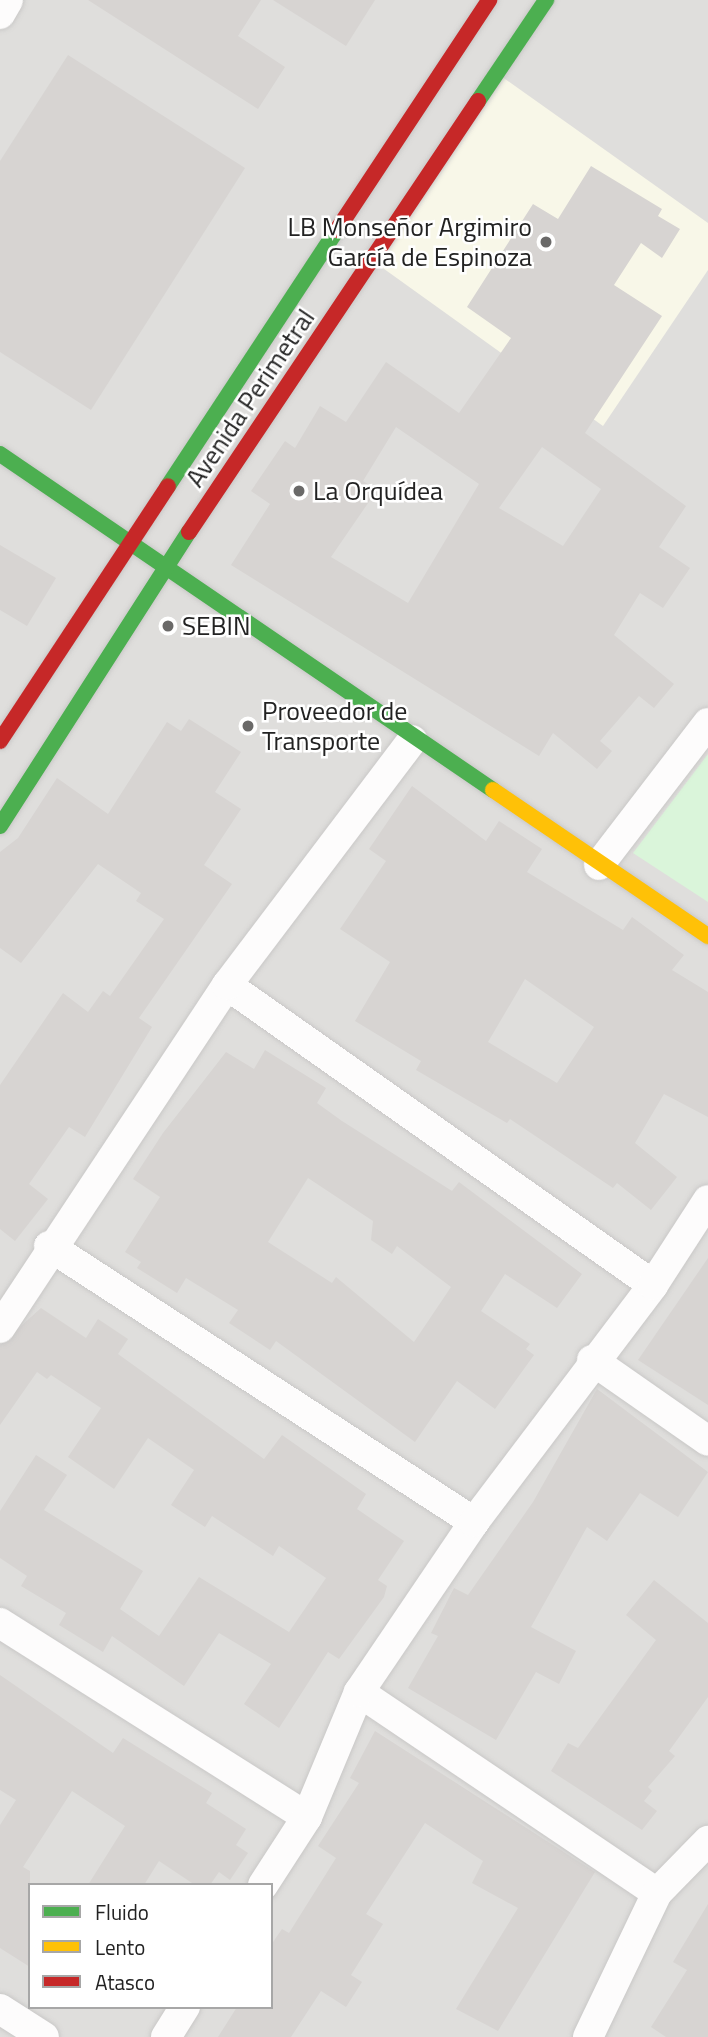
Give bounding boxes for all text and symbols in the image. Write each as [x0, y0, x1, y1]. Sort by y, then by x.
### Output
place label: LB Monseñor Argimiro García de Espinoza [288, 211, 532, 272]
marker: LB Monseñor Argimiro García de Espinoza [538, 234, 554, 250]
street label: Avenida Perimetral [179, 303, 321, 493]
place label: La Orquídea [313, 475, 443, 507]
marker: La Orquídea [291, 483, 307, 499]
place label: SEBIN [182, 610, 250, 642]
marker: SEBIN [160, 618, 176, 634]
place label: Proveedor de Transporte [262, 695, 407, 756]
marker: Proveedor de Transporte [240, 718, 256, 734]
legend [28, 1883, 273, 2009]
text: Fluido [95, 1896, 149, 1928]
text: Lento [95, 1931, 145, 1963]
text: Atasco [95, 1966, 155, 1998]

